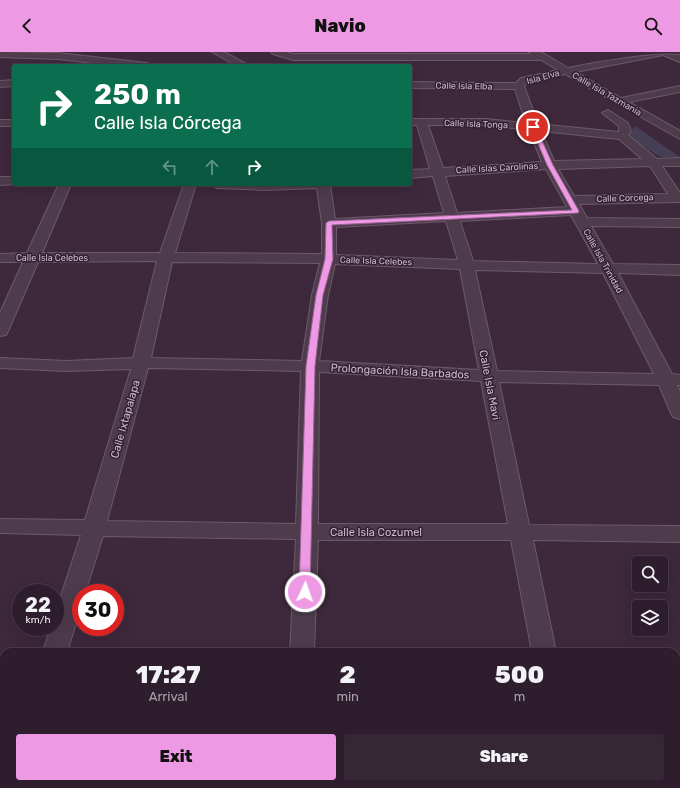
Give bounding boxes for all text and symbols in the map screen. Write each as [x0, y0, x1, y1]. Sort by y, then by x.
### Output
icon: back [16, 15, 38, 37]
text: Navio [314, 15, 366, 37]
icon: search [642, 15, 664, 37]
street label: Isla Elva [525, 68, 561, 86]
street label: Calle Isla Tazmania [571, 70, 643, 118]
text: 250 m [94, 78, 181, 111]
icon: right [28, 80, 80, 132]
street label: Calle Isla Elba [435, 81, 493, 91]
pin [516, 110, 550, 144]
text: Calle Isla Córcega [94, 112, 242, 134]
icon: arrive [522, 116, 544, 138]
street label: Calle Isla Tonga [444, 118, 508, 130]
icon: left [159, 156, 181, 178]
icon: ahead [201, 156, 223, 178]
icon: right [243, 156, 265, 178]
street label: Calle Islas Carolinas [456, 161, 539, 175]
street label: Calle Corcega [596, 192, 654, 204]
street label: Calle Isla Trinidad [581, 227, 625, 295]
street label: Calle Isla Celebes [16, 253, 89, 263]
street label: Calle Isla Celebes [340, 255, 413, 267]
street label: Calle Isla Mavi [476, 349, 503, 421]
street label: Prolongación Isla Barbados [330, 361, 470, 382]
street label: Calle Ixtapalapa [108, 378, 143, 460]
street label: Calle Isla Cozumel [330, 526, 422, 539]
map controls [632, 556, 668, 636]
button: search [632, 556, 668, 592]
position arrow [284, 571, 326, 613]
speed limit sign: 30 [72, 584, 124, 636]
text: 22 [25, 593, 51, 617]
button: layers [632, 600, 668, 636]
text: km/h [26, 614, 50, 626]
text: 17:27 [136, 661, 201, 689]
text: 2 [340, 661, 356, 689]
text: 500 [495, 661, 544, 689]
text: Arrival [149, 689, 188, 704]
text: min [336, 689, 359, 704]
text: m [514, 689, 525, 704]
button: Exit [16, 734, 336, 780]
button: Share [344, 734, 664, 780]

